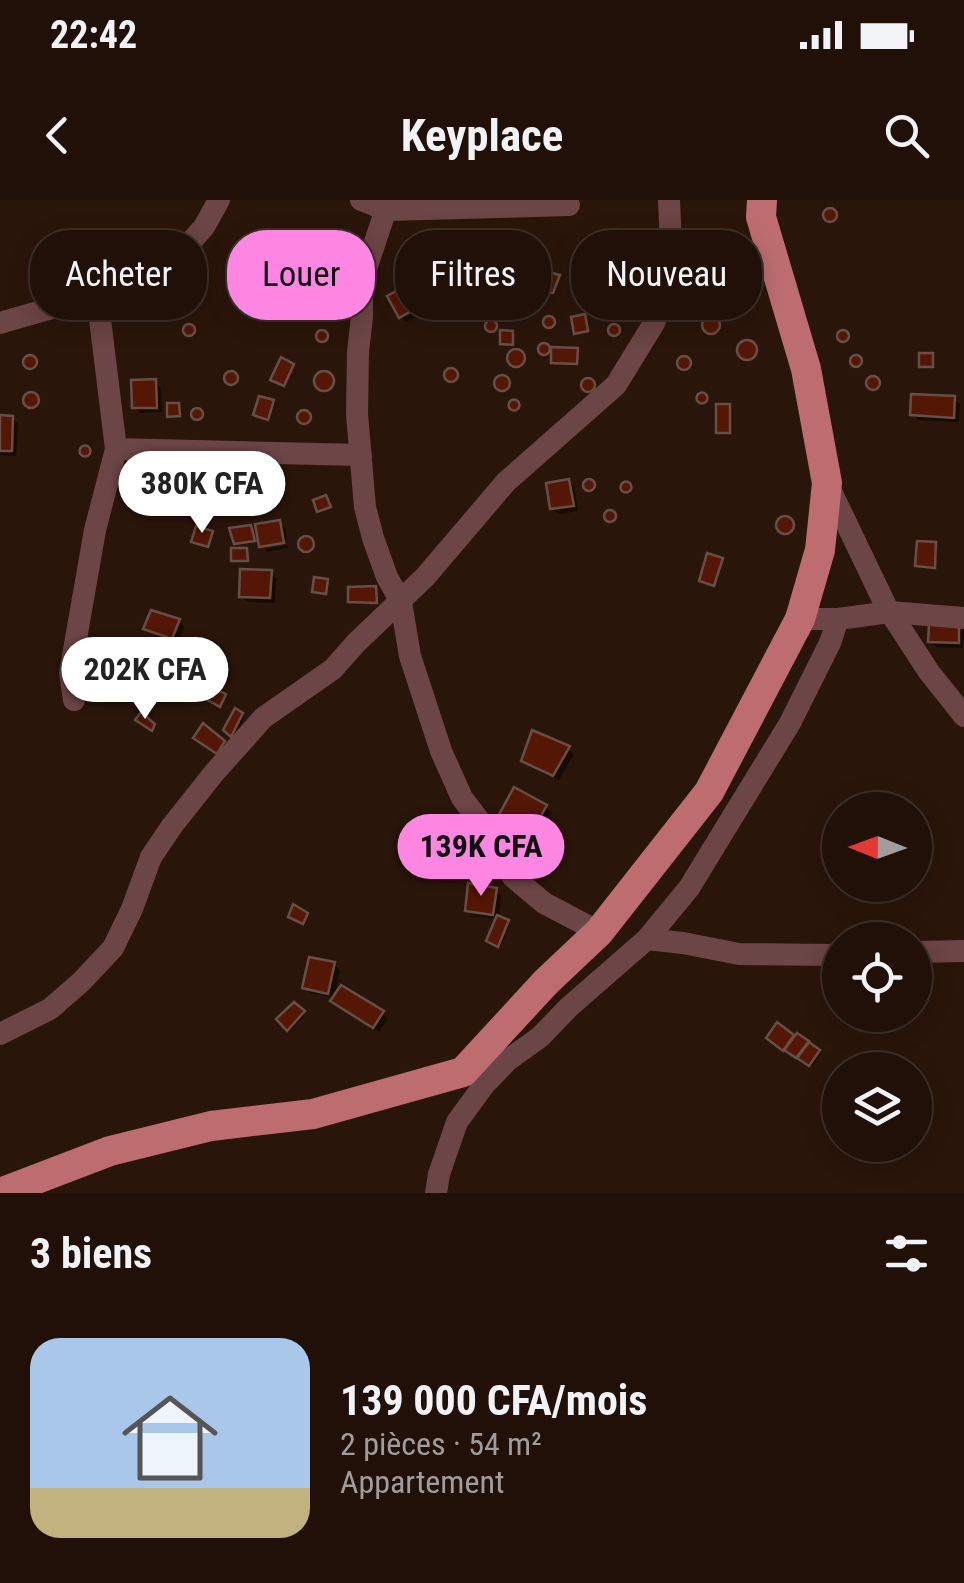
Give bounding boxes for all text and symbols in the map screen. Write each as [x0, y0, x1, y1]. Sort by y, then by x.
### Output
text: 22:42 [50, 13, 137, 57]
icon: back [30, 108, 85, 163]
icon: search [879, 108, 934, 163]
text: Keyplace [401, 109, 563, 162]
chip: Acheter [30, 230, 207, 320]
chip: Louer [227, 230, 375, 320]
chip: Filtres [395, 230, 551, 320]
chip: Nouveau [571, 230, 762, 320]
pin: 380K CFA [99, 451, 305, 536]
text: 380K CFA [140, 464, 264, 502]
pin: 202K CFA [42, 637, 248, 722]
text: 202K CFA [83, 650, 207, 688]
north arrow [822, 792, 932, 902]
map controls [822, 792, 932, 1162]
pin: 139K CFA [378, 814, 584, 899]
text: 139K CFA [419, 827, 543, 865]
button: locate [822, 922, 932, 1032]
button: layers [822, 1052, 932, 1162]
icon: filters [879, 1226, 934, 1281]
text: 3 biens [30, 1229, 152, 1278]
text: 139 000 CFA/mois [340, 1376, 647, 1425]
icon: home [110, 1378, 230, 1498]
text: 2 pièces · 54 m² [340, 1425, 542, 1463]
text: Appartement [340, 1463, 504, 1501]

